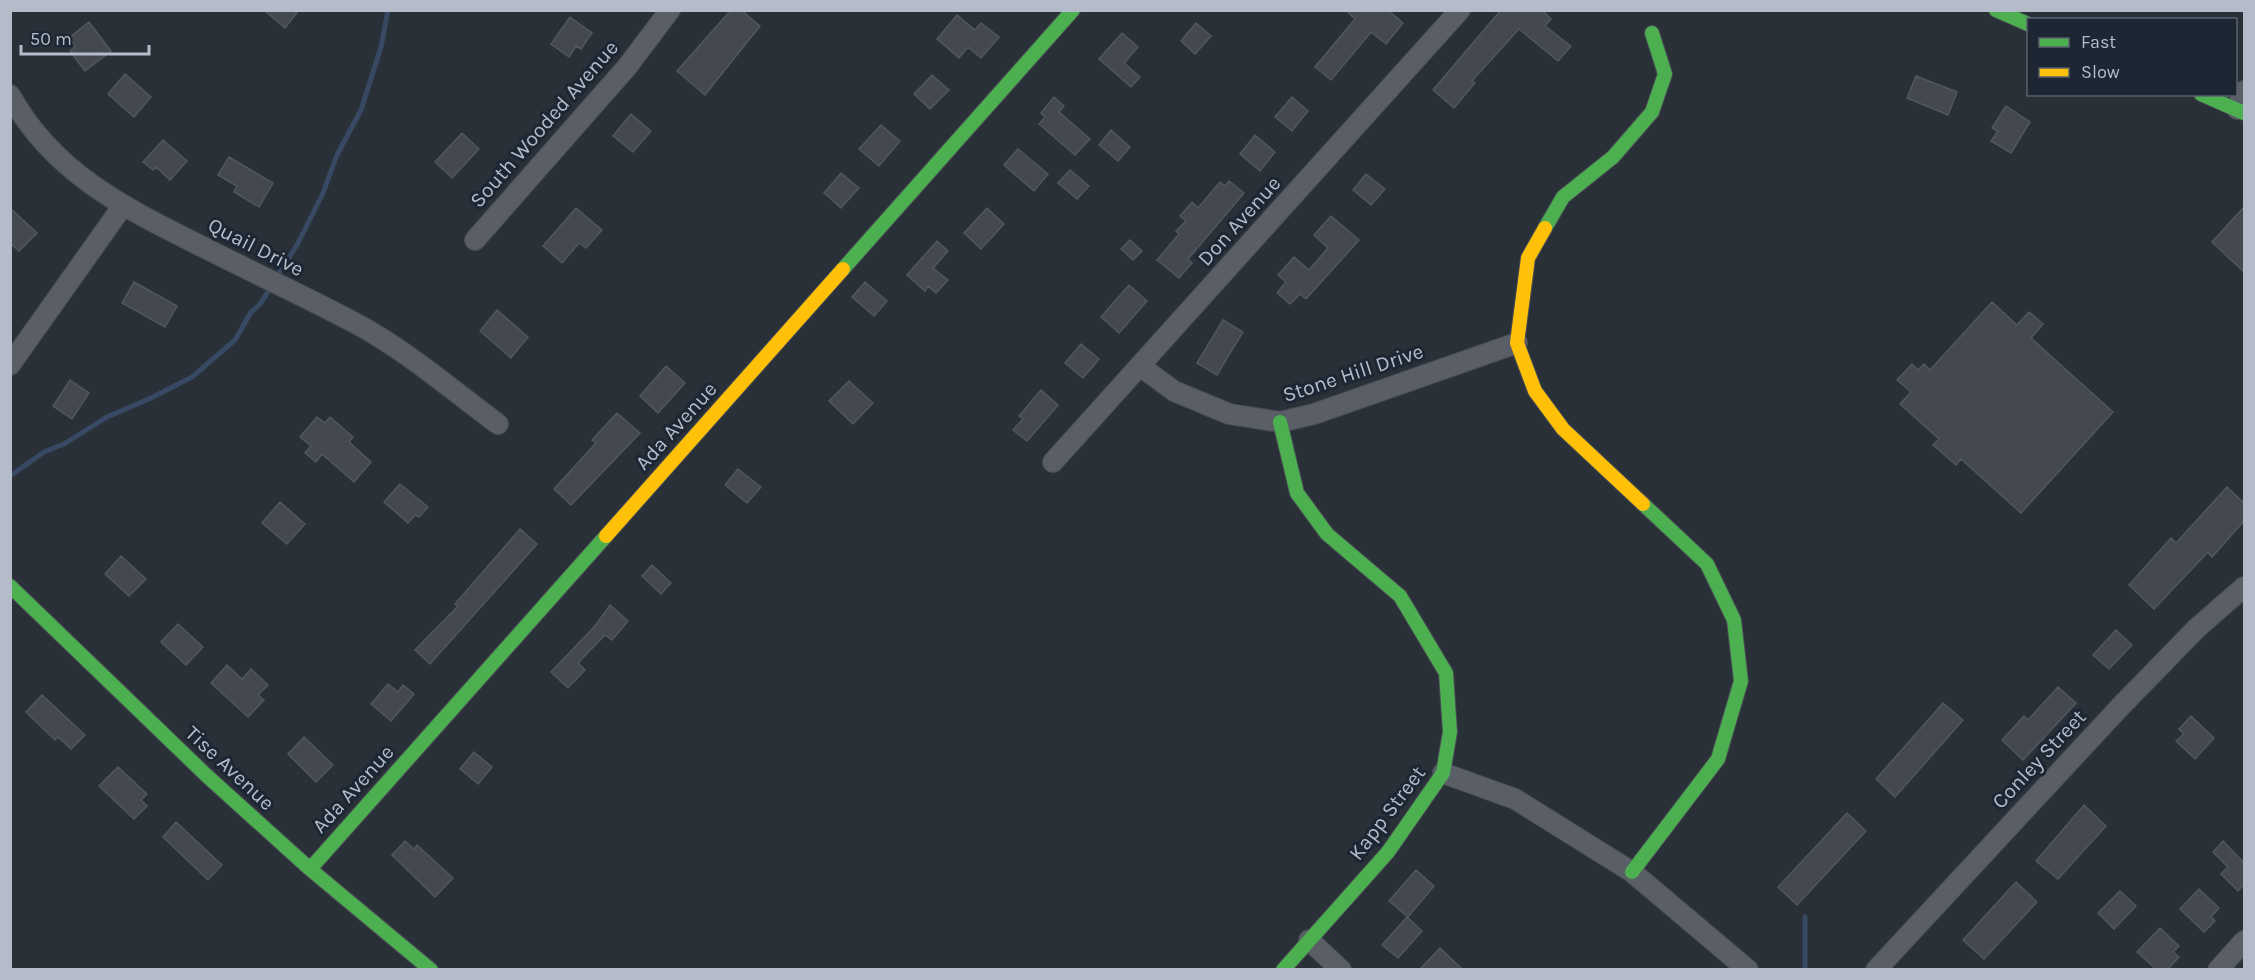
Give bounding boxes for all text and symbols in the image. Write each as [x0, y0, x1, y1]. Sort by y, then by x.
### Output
scale bar [21, 18, 148, 56]
legend [2027, 18, 2237, 96]
text: 50 m [30, 28, 72, 50]
text: Fast [2081, 31, 2116, 53]
street label: South Wooded Avenue [465, 36, 623, 212]
text: Slow [2081, 61, 2120, 83]
street label: Don Avenue [1193, 171, 1285, 271]
street label: Quail Drive [204, 213, 308, 281]
street label: Stone Hill Drive [1280, 339, 1426, 407]
street label: Ada Avenue [630, 377, 722, 475]
street label: Conley Street [1987, 705, 2091, 813]
street label: Tise Avenue [181, 721, 279, 815]
street label: Ada Avenue [307, 740, 399, 838]
street label: Kapp Street [1344, 761, 1430, 865]

